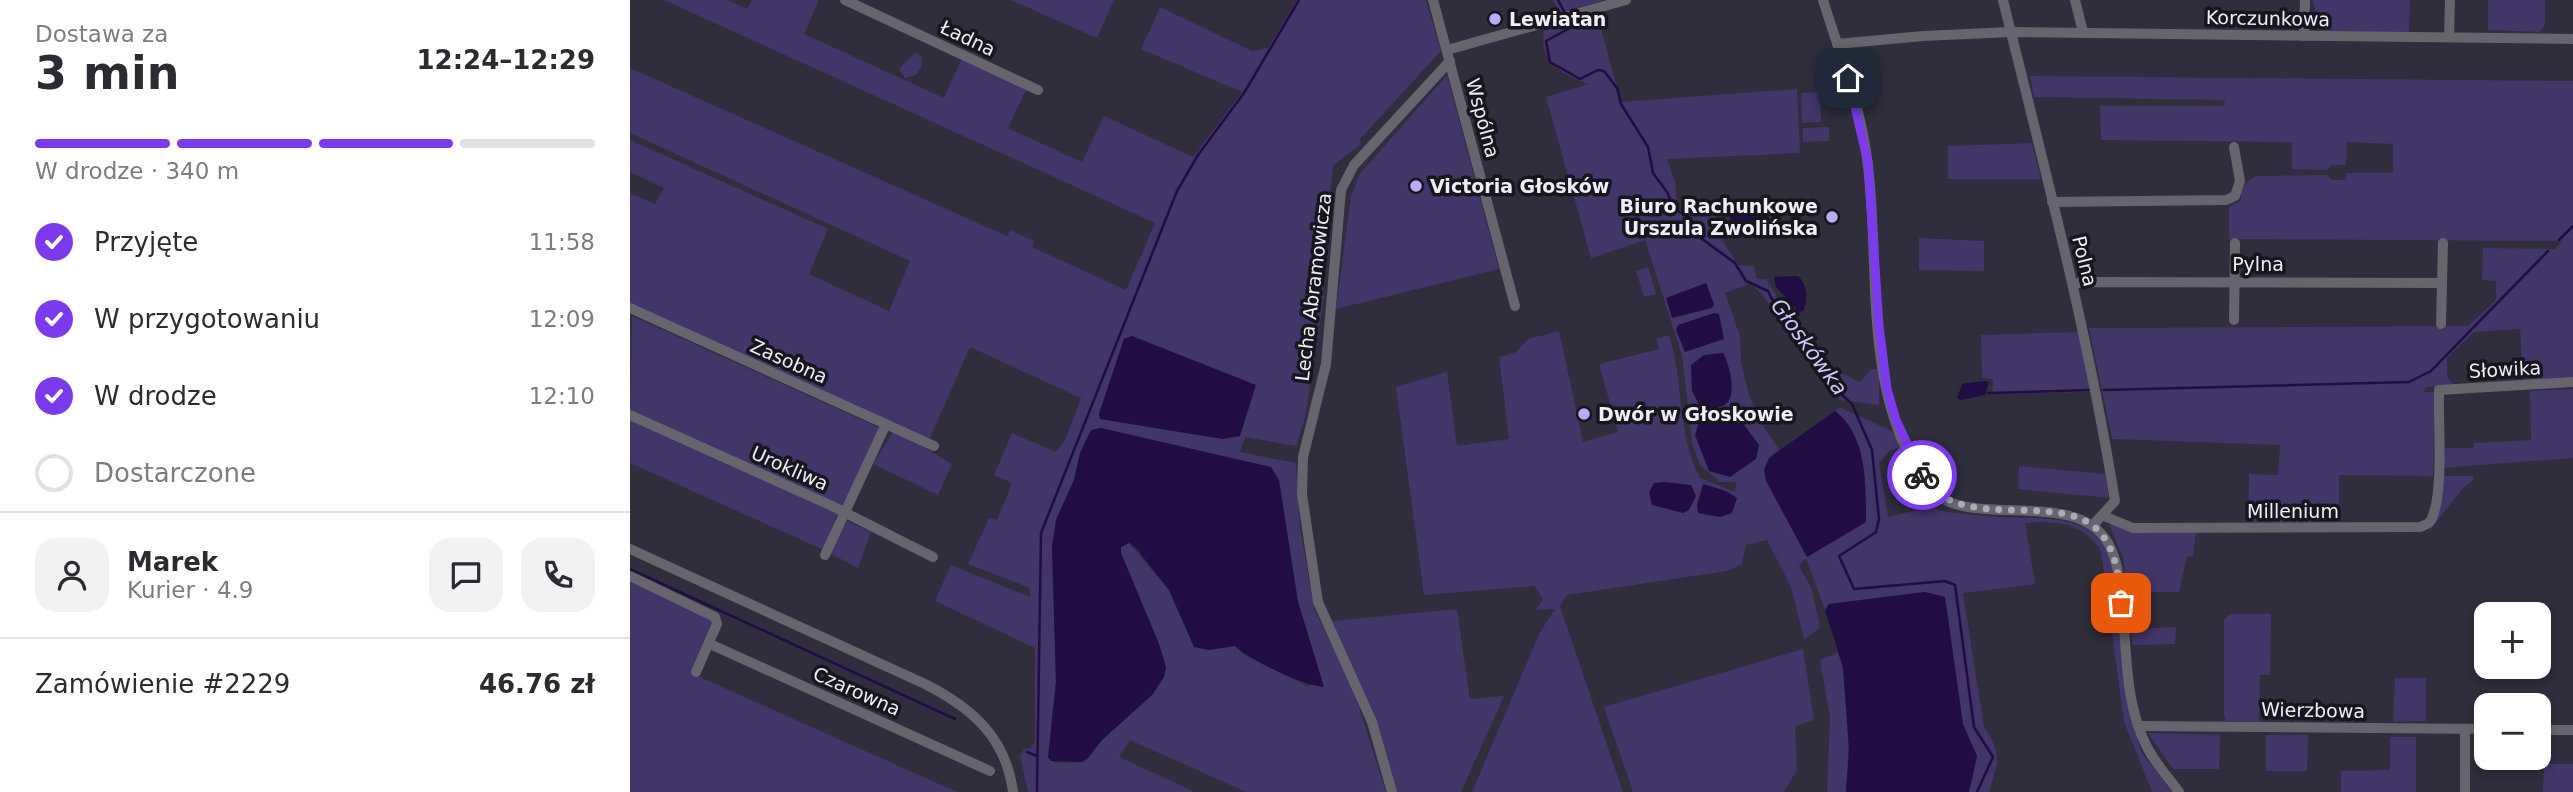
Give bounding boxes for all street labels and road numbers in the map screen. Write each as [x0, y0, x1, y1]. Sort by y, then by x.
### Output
street label: Korczunkowa [2206, 6, 2330, 30]
street label: Ładna [936, 15, 999, 60]
street label: Wspólna [1462, 76, 1504, 160]
street label: Lecha Abramowicza [1291, 192, 1335, 382]
street label: Polna [2068, 233, 2102, 289]
street label: Pylna [2232, 253, 2284, 275]
street label: Zasobna [747, 334, 831, 388]
street label: Słowika [2468, 356, 2542, 382]
street label: Urokliwa [748, 441, 832, 495]
street label: Millenium [2247, 500, 2339, 522]
street label: Czarowna [810, 662, 904, 720]
street label: Wierzbowa [2261, 698, 2365, 722]

